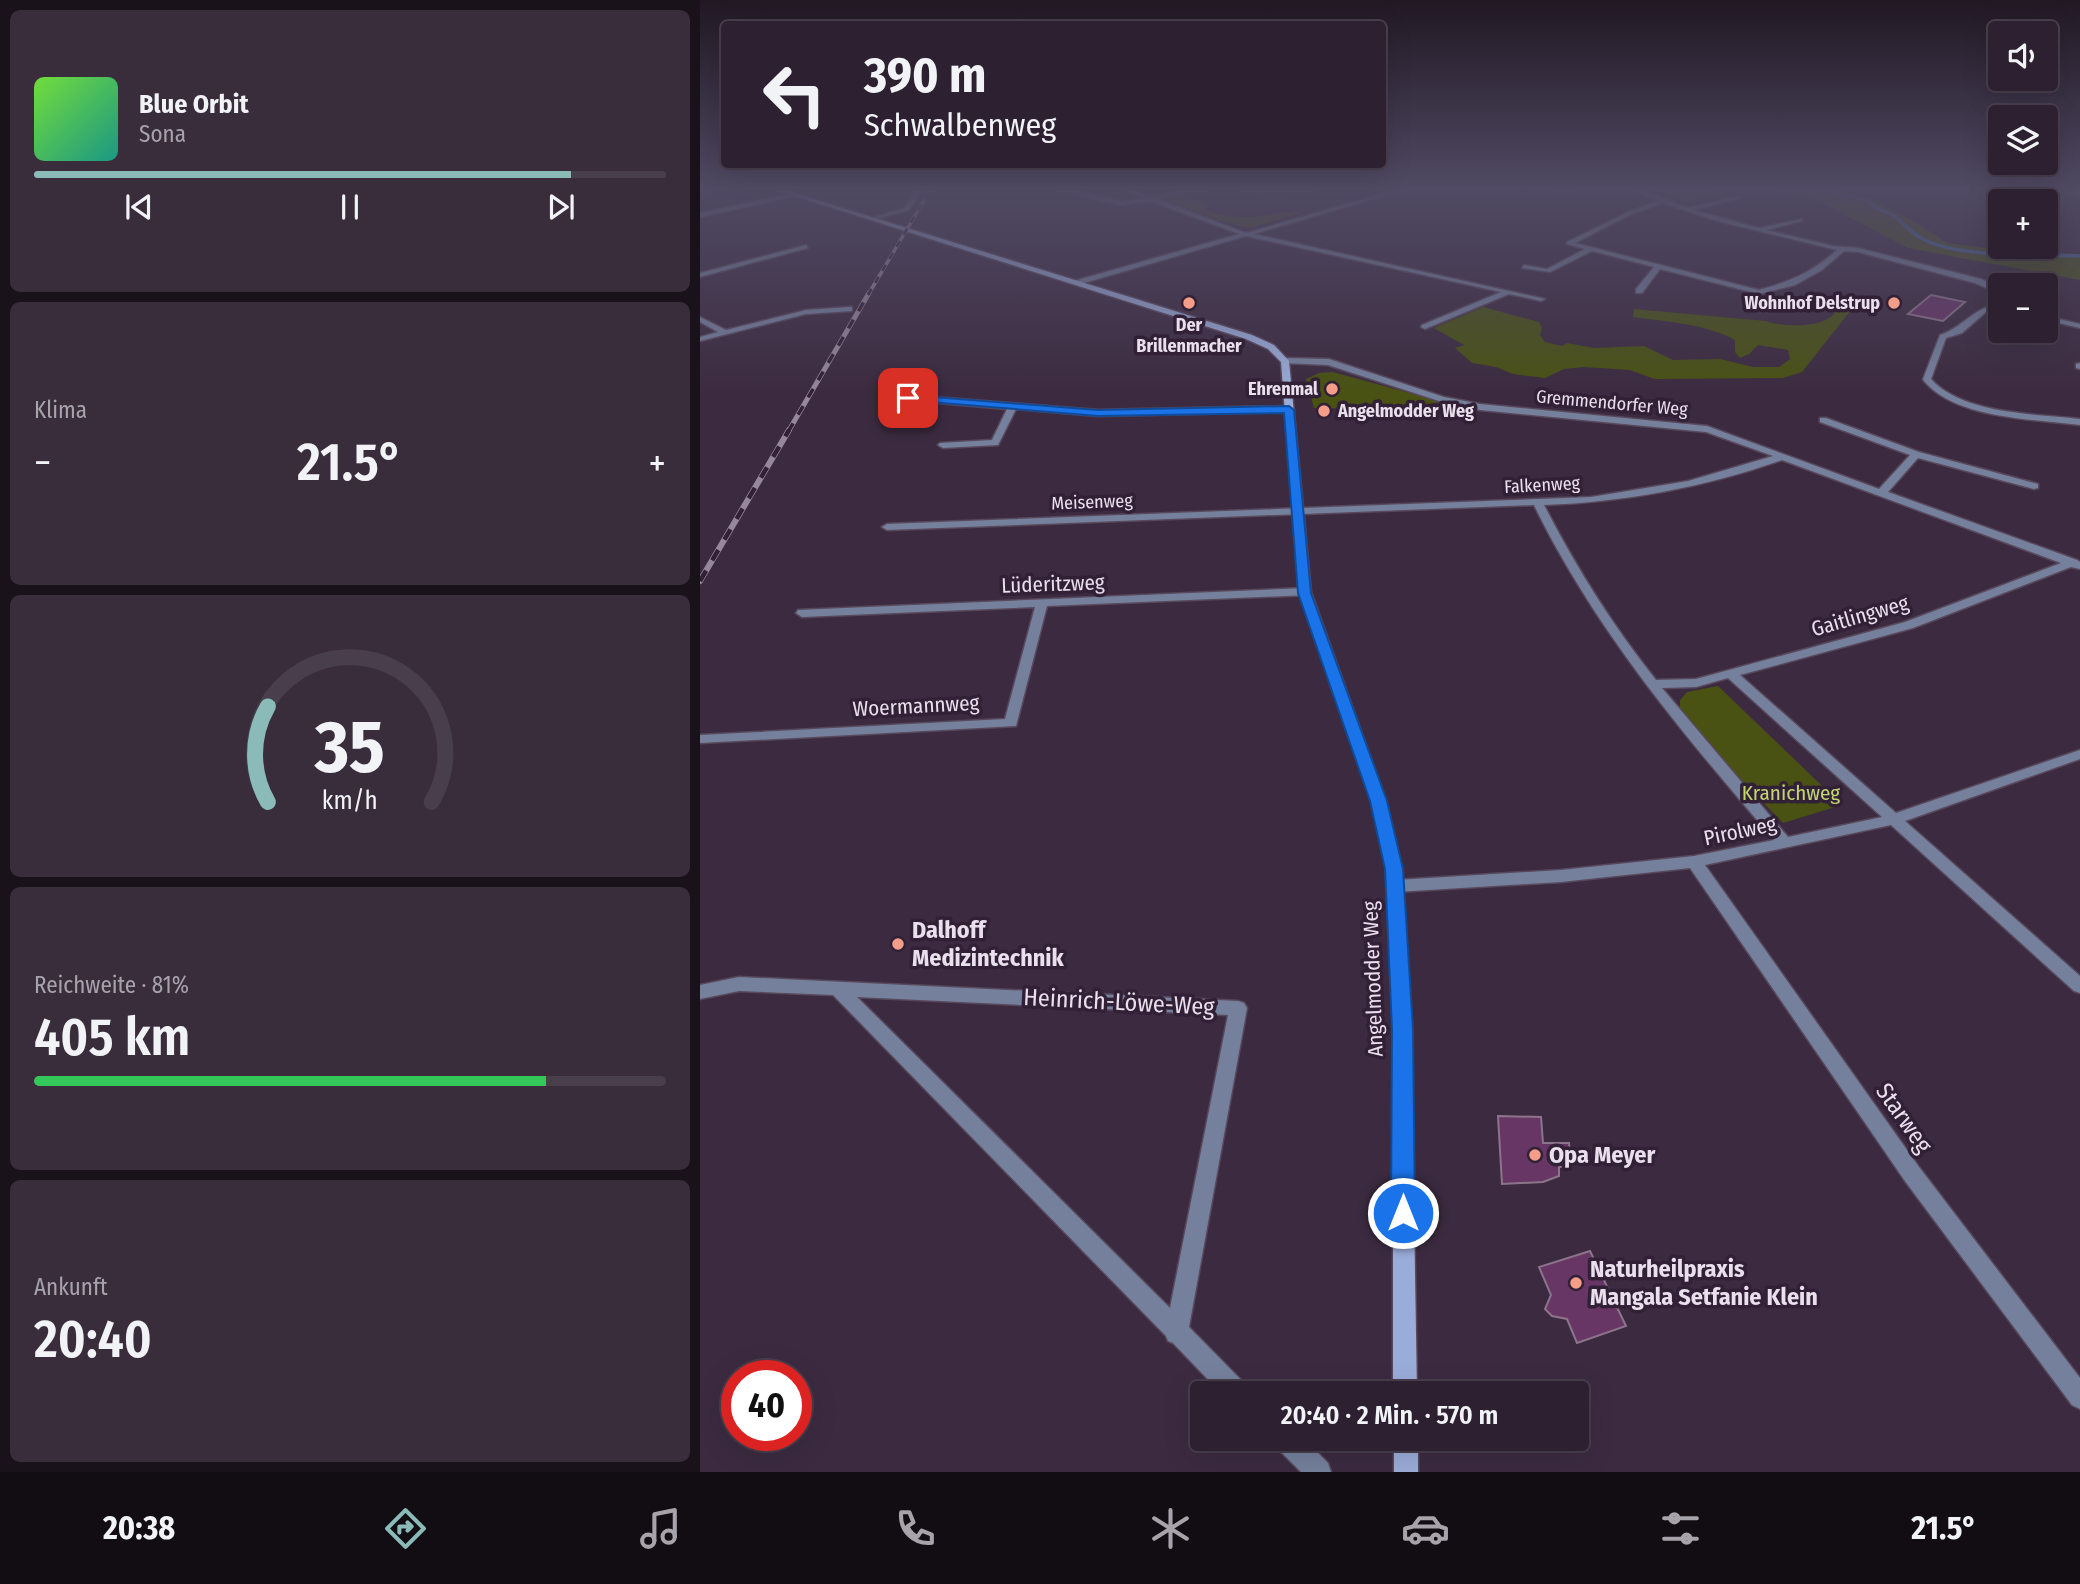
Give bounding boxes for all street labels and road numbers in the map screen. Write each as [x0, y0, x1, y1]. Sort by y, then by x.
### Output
street label: Gremmendorfer Weg [1535, 385, 1689, 421]
street label: Falkenweg [1503, 472, 1581, 498]
street label: Meisenweg [1051, 490, 1134, 514]
street label: Lüderitzweg [1001, 569, 1105, 599]
street label: Gaitlingweg [1808, 590, 1912, 642]
street label: Woermannweg [852, 690, 980, 722]
street label: Pirolweg [1701, 811, 1779, 851]
street label: Angelmodder Weg [1357, 901, 1389, 1057]
street label: Heinrich-Löwe-Weg [1023, 983, 1216, 1021]
street label: Starweg [1870, 1078, 1938, 1159]

